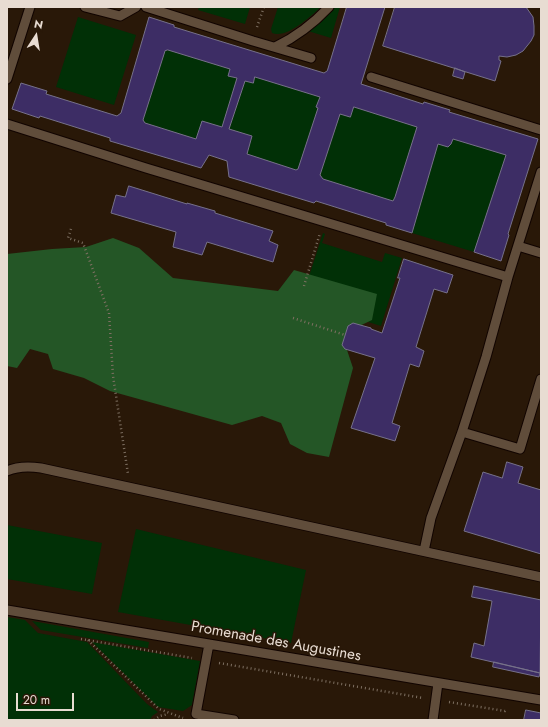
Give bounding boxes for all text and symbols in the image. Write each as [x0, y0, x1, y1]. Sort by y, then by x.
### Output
north arrow [16, 16, 56, 56]
text: N [33, 16, 44, 33]
street label: Promenade des Augustines [190, 618, 362, 666]
scale bar [18, 685, 76, 711]
text: 20 m [23, 691, 50, 709]

